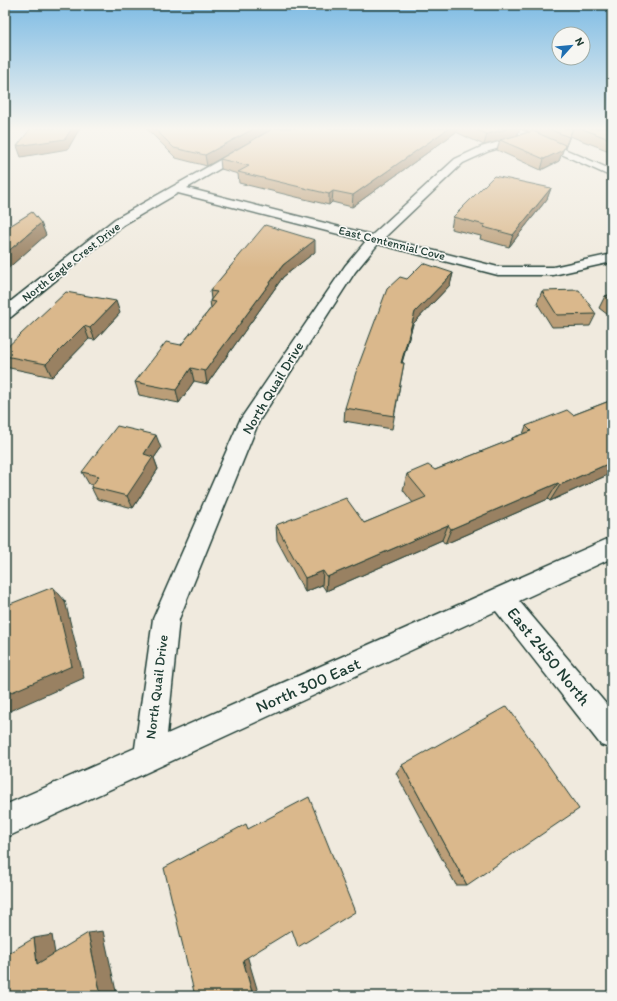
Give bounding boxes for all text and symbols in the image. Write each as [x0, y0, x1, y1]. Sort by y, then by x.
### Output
north arrow [551, 26, 591, 66]
text: N [572, 35, 587, 48]
street label: North Eagle Crest Drive [19, 219, 123, 305]
street label: East Centennial Cove [337, 223, 447, 263]
street label: North Quail Drive [239, 338, 307, 437]
street label: East 2450 North [503, 603, 595, 709]
street label: North Quail Drive [142, 634, 172, 740]
street label: North 300 East [253, 653, 364, 717]

